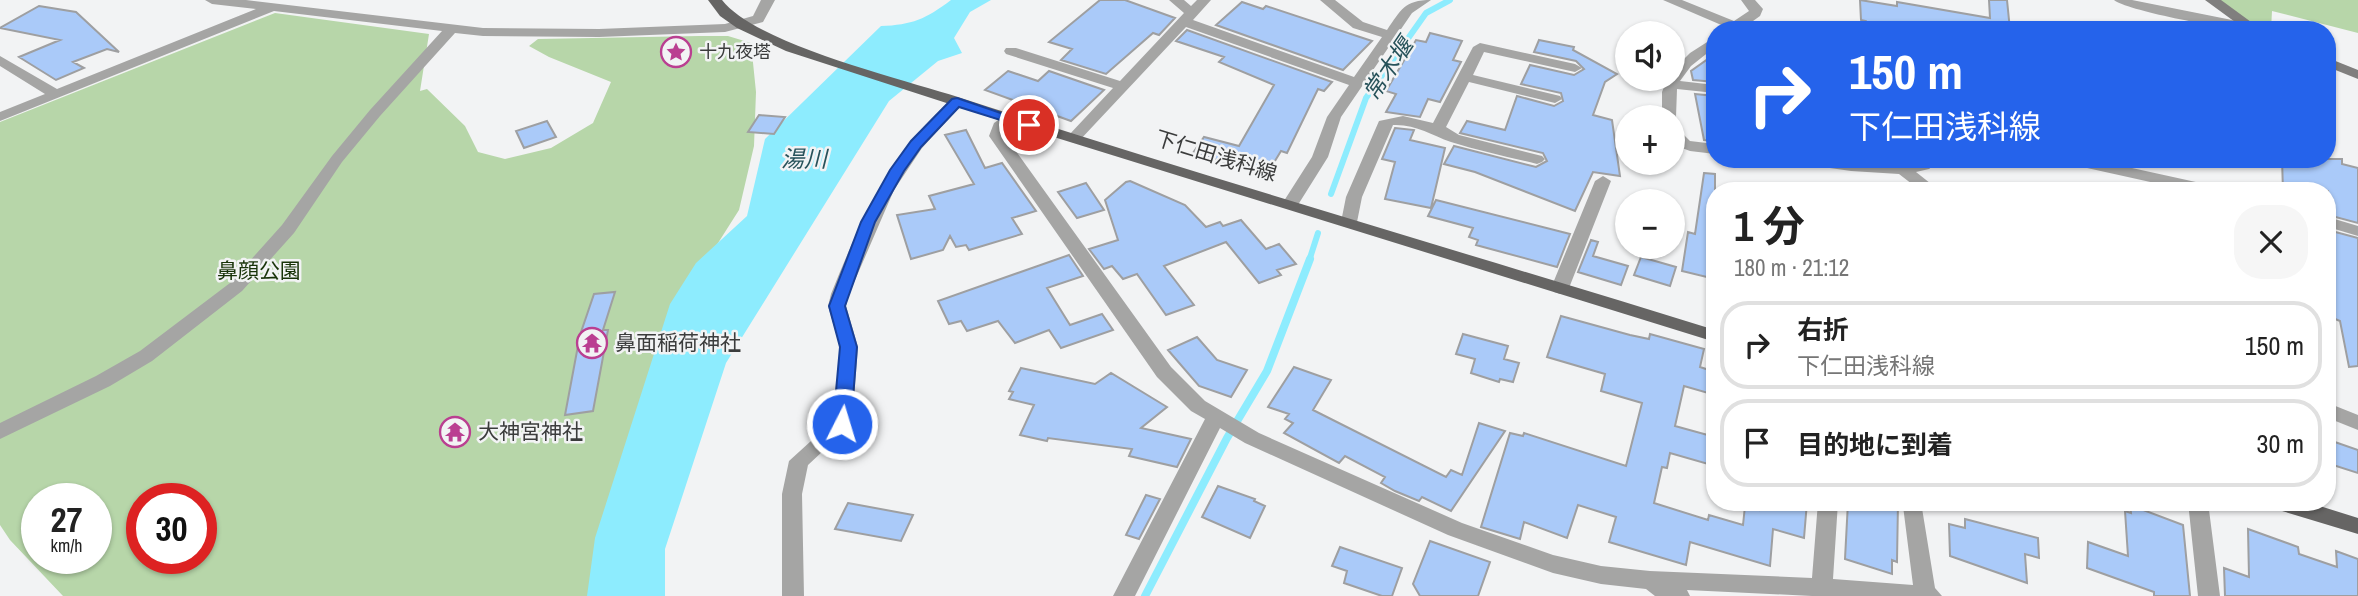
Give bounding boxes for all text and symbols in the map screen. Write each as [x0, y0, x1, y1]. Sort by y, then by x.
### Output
map controls [1615, 21, 1685, 259]
button: sound [1615, 21, 1685, 91]
water label: 常木堰 [1355, 28, 1422, 106]
place icon: 十九夜塔 [659, 35, 693, 69]
text: 150 m [1849, 38, 1963, 104]
place label: 十九夜塔 [699, 39, 771, 64]
icon: right [1734, 49, 1825, 140]
pin [999, 95, 1059, 155]
button: + [1615, 105, 1685, 175]
text: 下仁田浅科線 [1849, 105, 2041, 148]
icon: arrive [1010, 106, 1048, 144]
street label: 下仁田浅科線 [1152, 123, 1281, 188]
water label: 湯川 [781, 143, 830, 174]
button: − [1615, 189, 1685, 259]
text: 1 分 [1734, 198, 1805, 254]
button: close [2234, 205, 2308, 279]
text: 180 m · 21:12 [1734, 252, 1849, 283]
park label: 鼻顔公園 [217, 256, 301, 285]
text: 右折 [1797, 312, 1849, 347]
temple icon: 鼻面稲荷神社 [575, 326, 609, 360]
icon: right [1738, 326, 1776, 364]
place label: 鼻面稲荷神社 [615, 328, 741, 357]
text: 150 m [2245, 328, 2304, 363]
text: 下仁田浅科線 [1797, 350, 1935, 381]
position arrow [805, 387, 879, 461]
temple icon: 大神宮神社 [438, 415, 472, 449]
place label: 大神宮神社 [478, 417, 583, 446]
icon: arrive [1738, 424, 1776, 462]
text: 30 m [2257, 426, 2304, 461]
text: 目的地に到着 [1797, 427, 1953, 462]
speed limit sign: 30 [126, 483, 217, 574]
text: 27 [51, 496, 82, 543]
text: km/h [51, 533, 83, 558]

